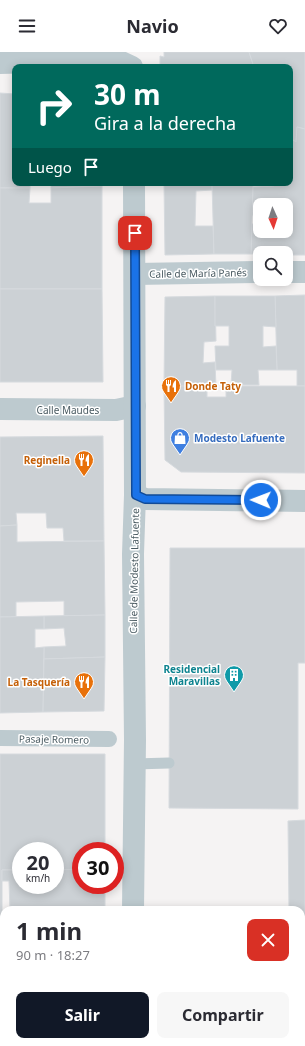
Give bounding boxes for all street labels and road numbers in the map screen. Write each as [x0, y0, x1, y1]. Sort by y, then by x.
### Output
street label: Calle de María Panés [149, 265, 247, 281]
street label: Calle Maudes [37, 403, 100, 417]
street label: Calle de Modesto Lafuente [126, 508, 142, 634]
street label: Pasaje Romero [19, 731, 89, 747]

